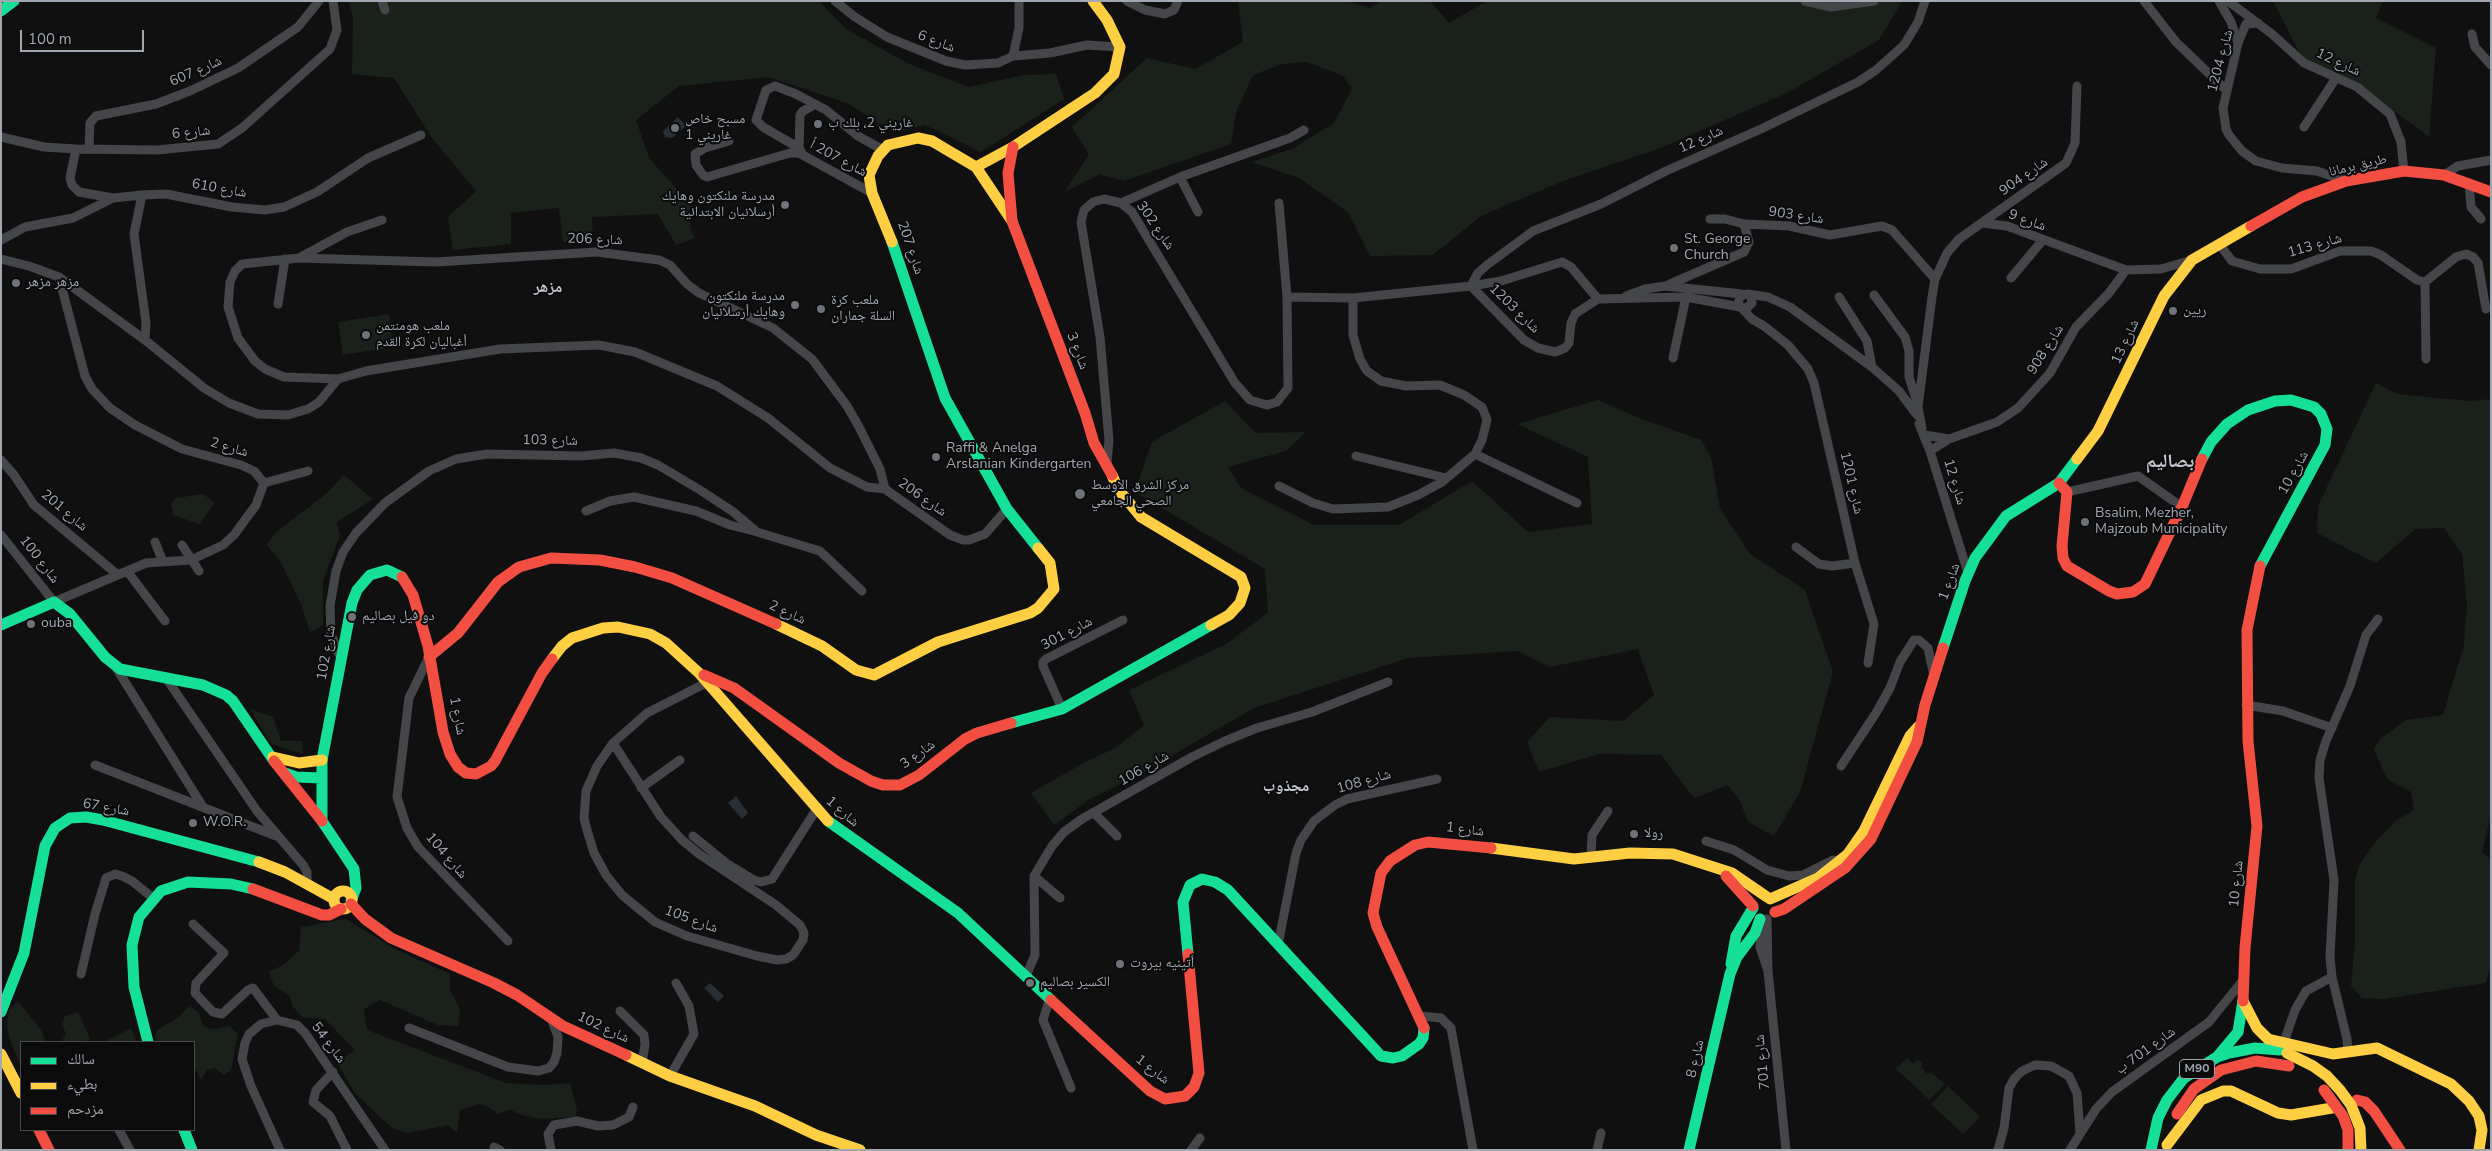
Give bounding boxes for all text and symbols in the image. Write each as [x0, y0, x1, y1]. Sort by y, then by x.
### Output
scale bar [22, 20, 146, 52]
street label: شارع 6 [915, 27, 957, 57]
street label: شارع 1204 [2205, 28, 2237, 94]
text: 100 m [28, 29, 72, 49]
street label: شارع 12 [2313, 45, 2363, 81]
street label: شارع 607 [167, 53, 225, 91]
place label: مسبح خاص غاريني 1 [685, 112, 745, 144]
place label: غاريني 2، بلك ب [828, 116, 913, 132]
marker: غاريني 2، بلك ب [812, 118, 824, 130]
marker: مسبح خاص غاريني 1 [669, 122, 681, 134]
street label: شارع 6 [171, 123, 211, 143]
street label: شارع 12 [1676, 123, 1726, 157]
street label: شارع 207 أ [807, 137, 869, 181]
street label: طريق برمانا [2327, 151, 2389, 181]
street label: شارع 904 [1996, 154, 2052, 200]
street label: شارع 610 [190, 176, 248, 202]
place label: مدرسة ملنكتون وهايك أرسلانيان الابتدائية [661, 189, 775, 222]
street label: شارع 302 [1132, 198, 1178, 254]
marker: مدرسة ملنكتون وهايك أرسلانيان الابتدائية [779, 199, 791, 211]
street label: شارع 903 [1767, 204, 1825, 228]
street label: شارع 9 [2006, 207, 2048, 235]
street label: شارع 207 [893, 219, 927, 277]
street label: شارع 113 [2286, 230, 2344, 262]
street label: شارع 206 [567, 231, 623, 249]
place label: St. George Church [1684, 232, 1750, 264]
marker: St. George Church [1668, 242, 1680, 254]
place label: مزهر مزهر [26, 275, 79, 291]
marker: مزهر مزهر [10, 277, 22, 289]
district label: مزهر [534, 278, 562, 298]
street label: شارع 1203 [1485, 281, 1543, 337]
place label: مدرسة ملنكتون وهايك أرسلانيان [702, 289, 785, 322]
place label: ملعب كرة السلة جماران [831, 293, 895, 326]
marker: مدرسة ملنكتون وهايك أرسلانيان [789, 299, 801, 311]
marker: ملعب كرة السلة جماران [815, 303, 827, 315]
place label: ريين [2183, 303, 2206, 319]
marker: ريين [2167, 305, 2179, 317]
street label: شارع 13 [2108, 317, 2144, 367]
place label: ملعب هومنتمن أغباليان لكرة القدم [376, 319, 467, 352]
street label: شارع 908 [2024, 322, 2068, 378]
marker: ملعب هومنتمن أغباليان لكرة القدم [360, 329, 372, 341]
street label: شارع 3 [1062, 330, 1092, 372]
street label: شارع 103 [522, 432, 578, 450]
street label: شارع 2 [208, 435, 250, 461]
place label: Raffi & Anelga Arslanian Kindergarten [946, 441, 1091, 474]
street label: شارع 10 [2275, 448, 2313, 498]
street label: شارع 1201 [1836, 450, 1866, 516]
marker: Raffi & Anelga Arslanian Kindergarten [930, 451, 942, 463]
district label: بصاليم [2146, 451, 2194, 473]
street label: شارع 12 [1939, 457, 1969, 507]
street label: شارع 206 [894, 475, 950, 521]
place label: مركز الشرق الاوسط الصحي الجامعي [1091, 478, 1189, 511]
street label: شارع 201 [37, 487, 91, 535]
marker: مركز الشرق الاوسط الصحي الجامعي [1073, 487, 1087, 501]
place label: Bsalim, Mezher, Majzoub Municipality [2095, 506, 2227, 538]
marker: Bsalim, Mezher, Majzoub Municipality [2079, 516, 2091, 528]
street label: شارع 100 [15, 533, 63, 587]
street label: شارع 1 [1936, 561, 1964, 603]
street label: شارع 2 [766, 597, 808, 629]
place label: دو فيل بصاليم [362, 609, 434, 625]
marker: دو فيل بصاليم [346, 611, 358, 623]
street label: شارع 301 [1039, 614, 1095, 654]
place label: ouba [41, 616, 72, 632]
marker: ouba [25, 618, 37, 630]
street label: شارع 102 [314, 624, 340, 682]
street label: شارع 1 [445, 695, 469, 737]
street label: شارع 3 [897, 737, 939, 773]
street label: شارع 106 [1116, 748, 1172, 790]
street label: شارع 108 [1335, 766, 1393, 798]
district label: مجذوب [1263, 777, 1309, 797]
street label: شارع 1 [822, 793, 862, 831]
street label: شارع 67 [81, 796, 131, 820]
place label: W.O.R. [203, 815, 246, 831]
marker: W.O.R. [187, 817, 199, 829]
street label: شارع 1 [1445, 819, 1485, 841]
place label: رولا [1644, 826, 1663, 842]
marker: رولا [1628, 828, 1640, 840]
street label: شارع 104 [421, 830, 471, 882]
street label: شارع 10 [2226, 860, 2248, 908]
street label: شارع 105 [662, 903, 720, 937]
place label: أتينيه بيروت [1130, 956, 1194, 972]
marker: أتينيه بيروت [1114, 958, 1126, 970]
place label: الكسير بصاليم [1040, 975, 1110, 991]
marker: الكسير بصاليم [1024, 977, 1036, 989]
street label: شارع 102 [574, 1009, 632, 1047]
street label: شارع 54 [307, 1019, 349, 1067]
street label: شارع 701 ب [2113, 1024, 2179, 1078]
street label: شارع 701 [1752, 1034, 1774, 1090]
street label: شارع 8 [1683, 1038, 1709, 1080]
legend [20, 1041, 195, 1131]
text: سالك [67, 1049, 95, 1069]
street label: شارع 1 [1132, 1051, 1172, 1089]
road number: M90 [2180, 1060, 2214, 1078]
text: بطيء [67, 1074, 97, 1094]
text: مزدحم [67, 1099, 104, 1119]

